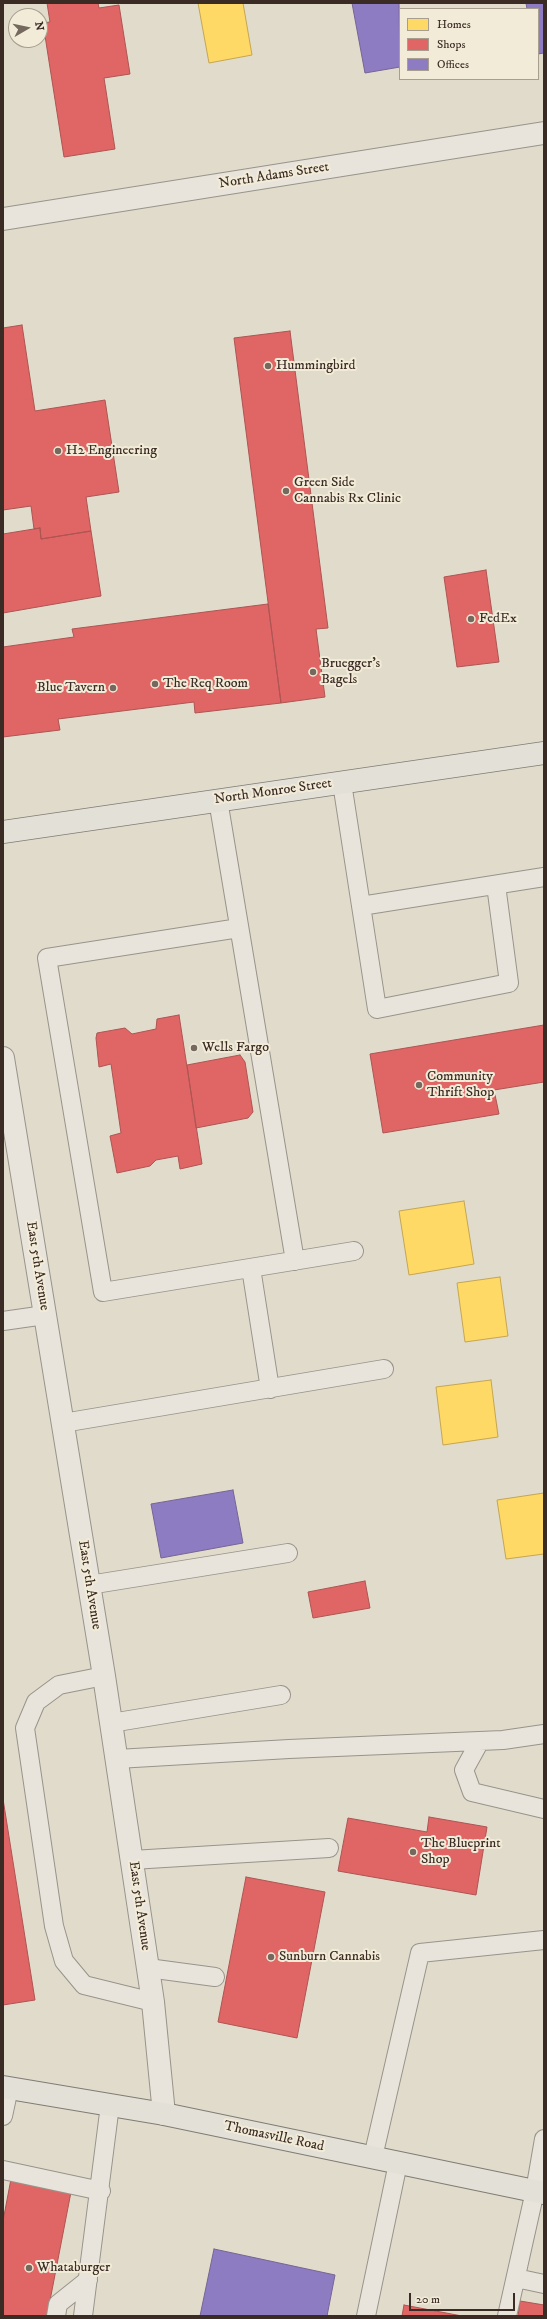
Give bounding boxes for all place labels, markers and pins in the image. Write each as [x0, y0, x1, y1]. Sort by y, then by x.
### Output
place label: Hummingbird [276, 358, 355, 374]
marker: Hummingbird [263, 361, 273, 371]
place label: H2 Engineering [66, 443, 157, 459]
marker: H2 Engineering [53, 446, 63, 456]
place label: Green Side Cannabis Rx Clinic [294, 475, 401, 508]
marker: Green Side Cannabis Rx Clinic [281, 486, 291, 496]
place label: FedEx [479, 611, 517, 627]
marker: FedEx [466, 614, 476, 624]
place label: Bruegger's Bagels [321, 656, 380, 688]
marker: Bruegger's Bagels [308, 667, 318, 677]
place label: The Req Room [163, 676, 248, 692]
marker: The Req Room [150, 679, 160, 689]
place label: Blue Tavern [37, 680, 105, 696]
marker: Blue Tavern [108, 683, 118, 693]
place label: Wells Fargo [202, 1040, 269, 1056]
marker: Wells Fargo [189, 1043, 199, 1053]
place label: Community Thrift Shop [427, 1069, 494, 1102]
marker: Community Thrift Shop [414, 1080, 424, 1090]
place label: The Blueprint Shop [421, 1836, 501, 1868]
marker: The Blueprint Shop [408, 1847, 418, 1857]
place label: Sunburn Cannabis [279, 1949, 380, 1965]
marker: Sunburn Cannabis [266, 1952, 276, 1962]
place label: Whataburger [37, 2260, 110, 2276]
marker: Whataburger [24, 2263, 34, 2273]

